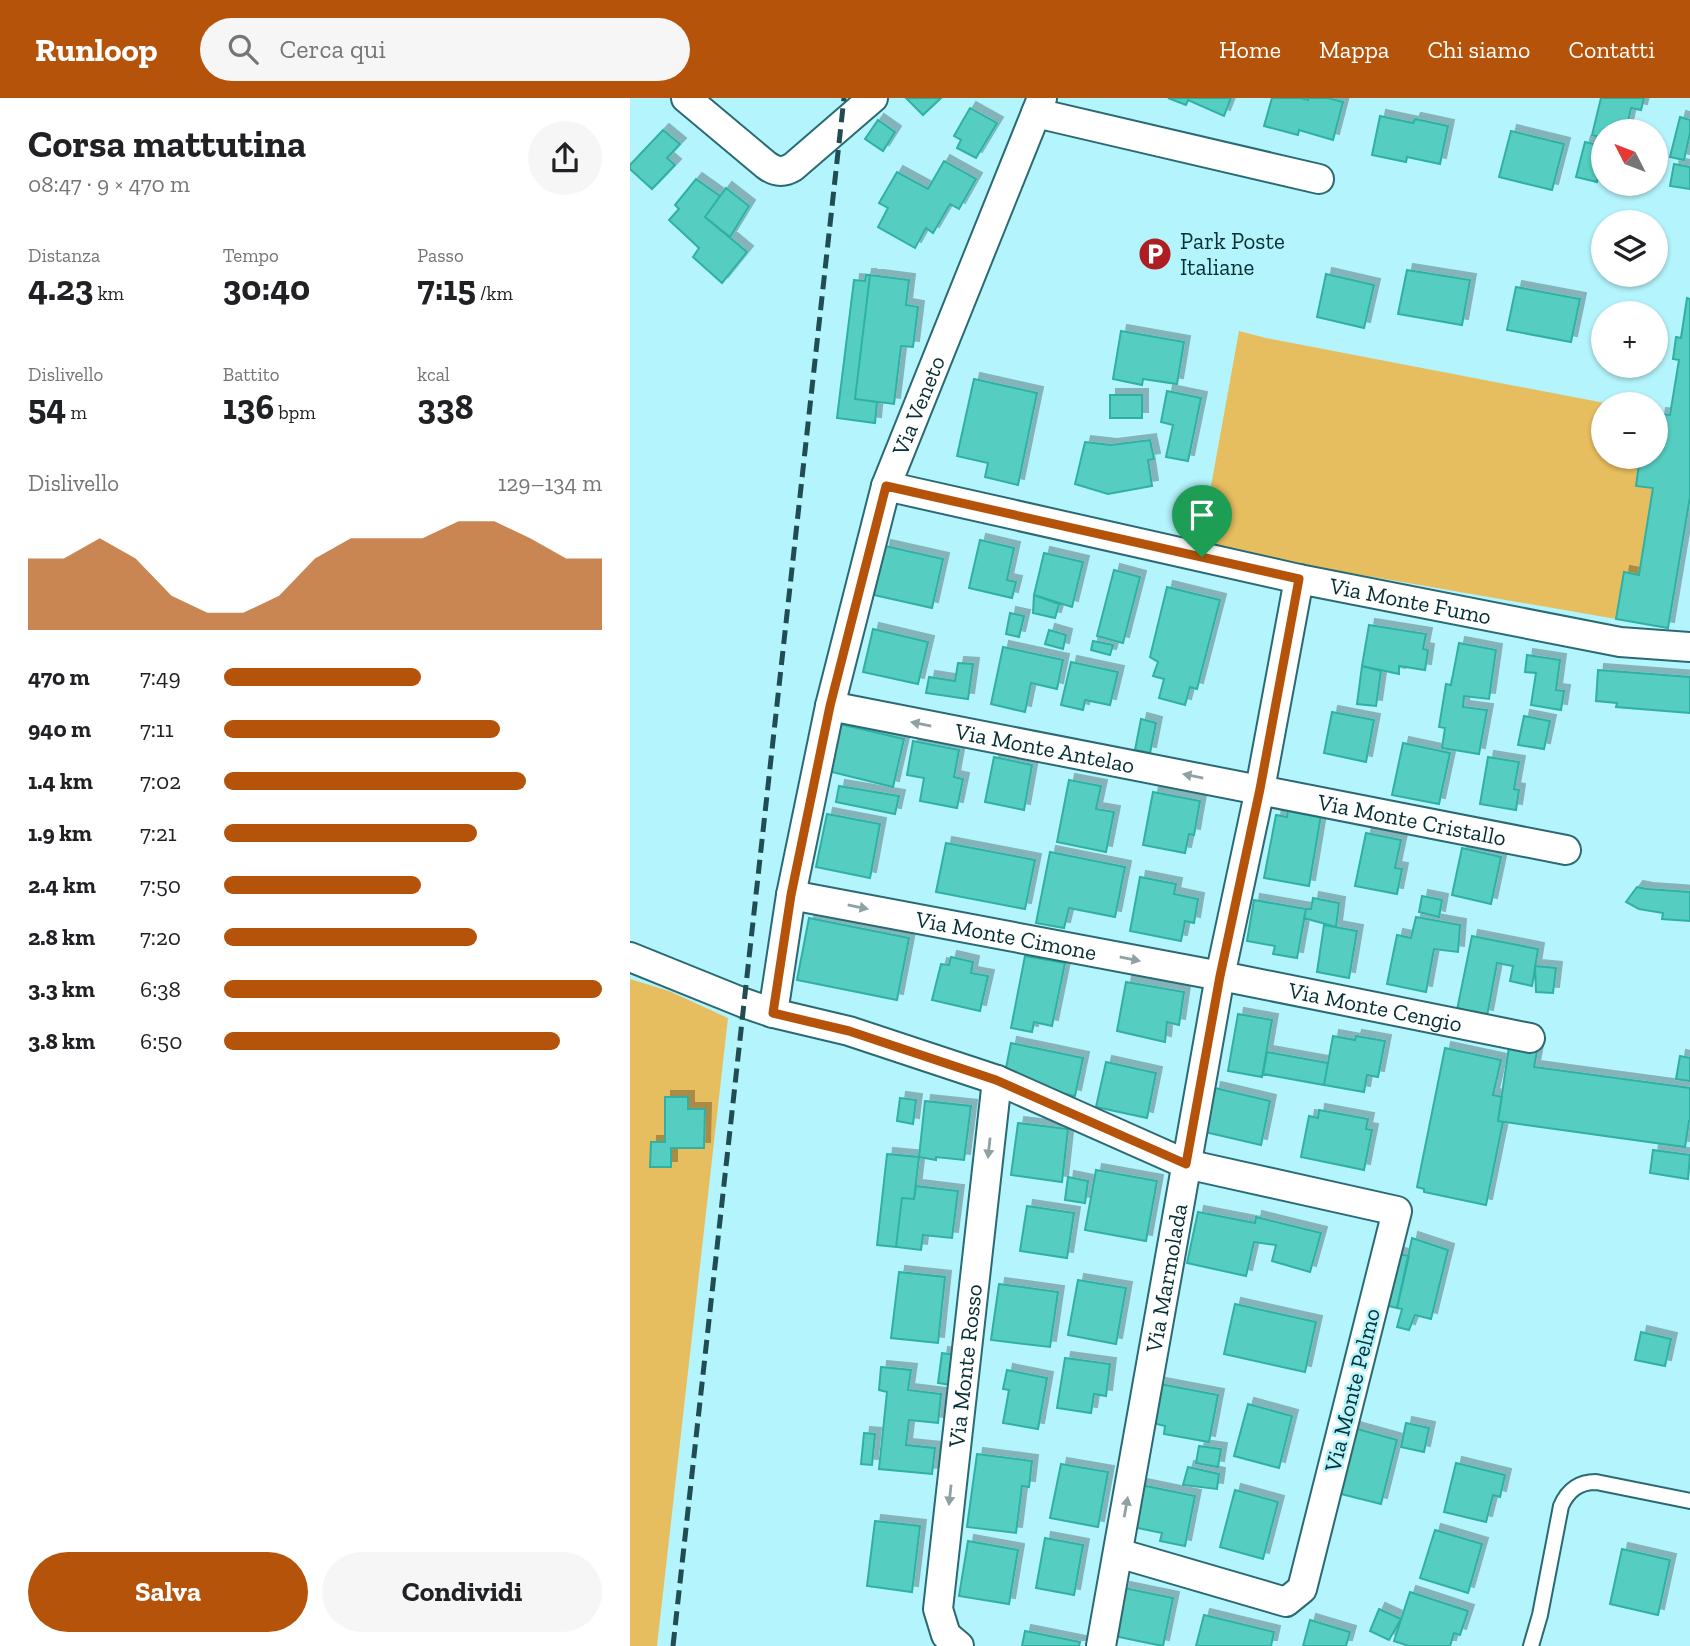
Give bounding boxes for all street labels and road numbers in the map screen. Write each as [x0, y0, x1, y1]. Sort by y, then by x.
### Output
street label: Via Veneto [885, 352, 951, 460]
street label: Via Monte Fumo [1326, 571, 1494, 630]
street label: Via Monte Antelao [952, 717, 1137, 779]
street label: Via Monte Cristallo [1314, 788, 1509, 852]
street label: Via Monte Cimone [912, 905, 1099, 966]
street label: Via Monte Cengio [1285, 976, 1465, 1038]
street label: Via Marmolada [1139, 1201, 1193, 1355]
street label: Via Monte Rosso [942, 1283, 988, 1450]
street label: Via Monte Pelmo [1318, 1305, 1386, 1476]

